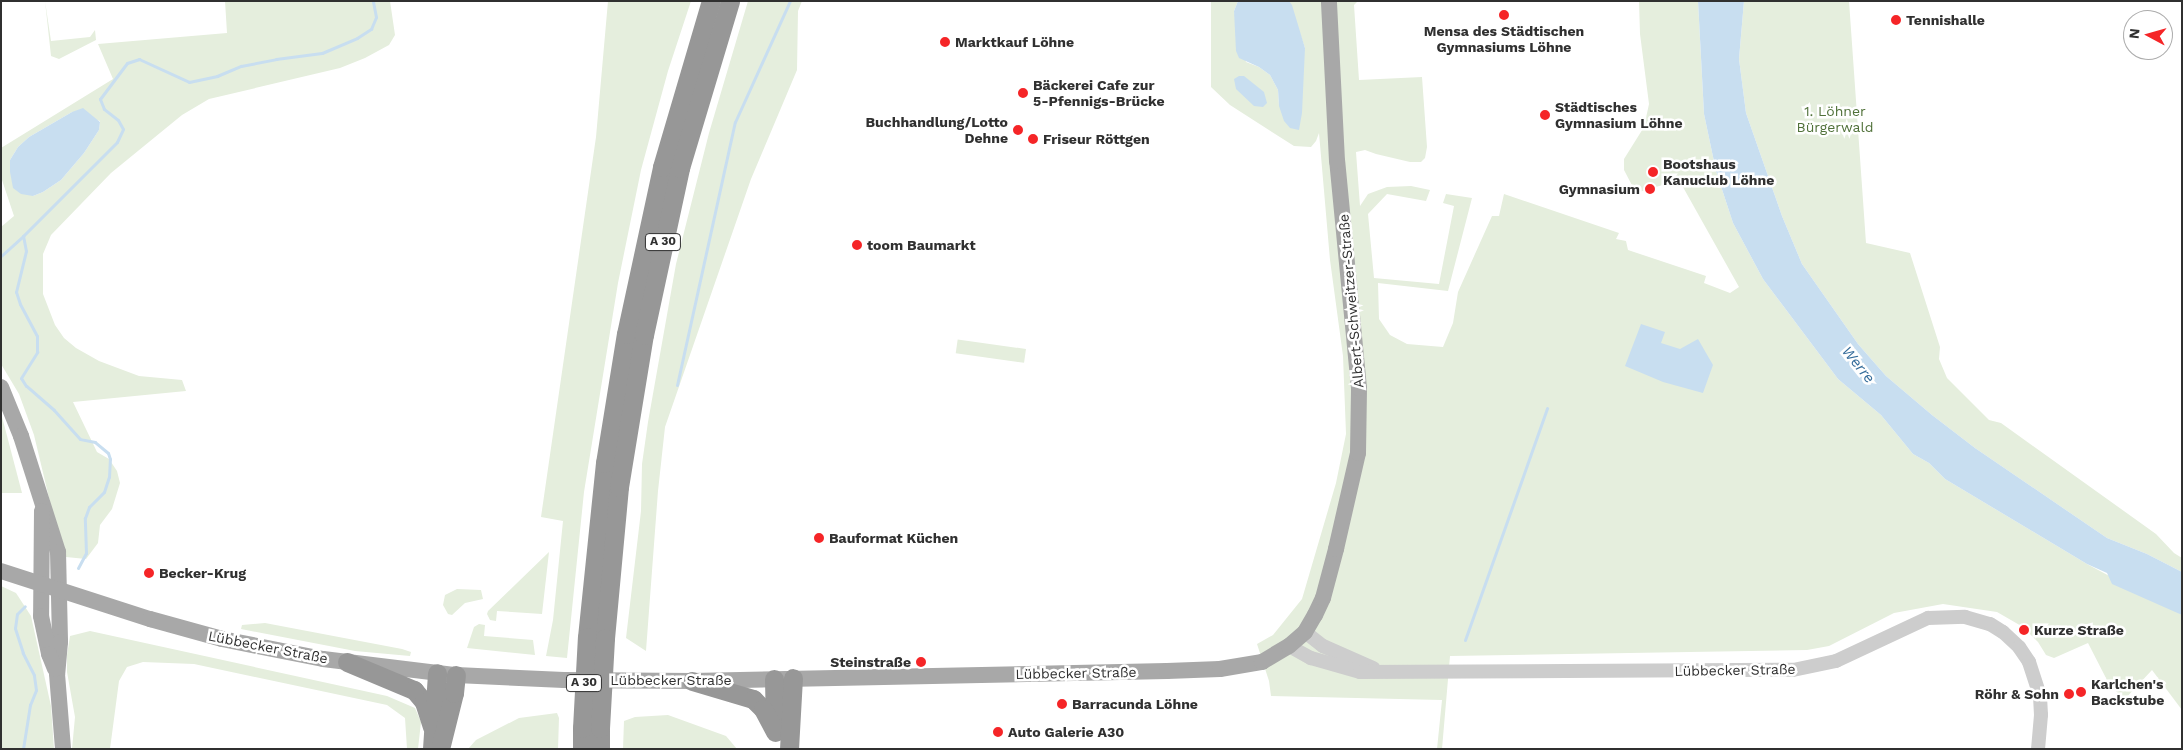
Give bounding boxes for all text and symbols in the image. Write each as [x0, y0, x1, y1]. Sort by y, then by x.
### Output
marker: Mensa des Städtischen Gymnasiums Löhne [1498, 9, 1510, 21]
north arrow [2123, 10, 2173, 60]
place label: Tennishalle [1906, 12, 1985, 28]
marker: Tennishalle [1890, 14, 1902, 26]
place label: Mensa des Städtischen Gymnasiums Löhne [1424, 23, 1584, 56]
text: N [2126, 28, 2143, 40]
place label: Marktkauf Löhne [955, 34, 1074, 50]
marker: Marktkauf Löhne [939, 36, 951, 48]
place label: Bäckerei Cafe zur 5-Pfennigs-Brücke [1033, 77, 1165, 110]
marker: Bäckerei Cafe zur 5-Pfennigs-Brücke [1017, 87, 1029, 99]
place label: Städtisches Gymnasium Löhne [1555, 99, 1683, 132]
park label: 1. Löhner Bürgerwald [1797, 103, 1873, 136]
marker: Städtisches Gymnasium Löhne [1539, 109, 1551, 121]
place label: Buchhandlung/Lotto Dehne [866, 114, 1008, 146]
marker: Buchhandlung/Lotto Dehne [1012, 124, 1024, 136]
place label: Friseur Röttgen [1043, 131, 1150, 147]
marker: Friseur Röttgen [1027, 133, 1039, 145]
place label: Bootshaus Kanuclub Löhne [1663, 156, 1774, 188]
marker: Bootshaus Kanuclub Löhne [1647, 166, 1659, 178]
place label: Gymnasium [1559, 181, 1640, 197]
marker: Gymnasium [1644, 183, 1656, 195]
street label: Albert-Schweitzer-Straße [1335, 213, 1367, 389]
road number: A 30 [644, 232, 682, 252]
place label: toom Baumarkt [867, 237, 976, 253]
marker: toom Baumarkt [851, 239, 863, 251]
water label: Werre [1838, 343, 1878, 387]
place label: Bauformat Küchen [829, 530, 958, 546]
marker: Bauformat Küchen [813, 532, 825, 544]
place label: Becker-Krug [159, 565, 246, 581]
marker: Becker-Krug [143, 567, 155, 579]
place label: Kurze Straße [2034, 622, 2124, 638]
marker: Kurze Straße [2018, 624, 2030, 636]
street label: Lübbecker Straße [207, 627, 329, 667]
place label: Steinstraße [830, 654, 911, 670]
marker: Steinstraße [915, 656, 927, 668]
street label: Lübbecker Straße [1674, 661, 1796, 679]
street label: Lübbecker Straße [1015, 664, 1137, 682]
street label: Lübbecker Straße [610, 672, 732, 688]
road number: A 30 [565, 674, 603, 692]
place label: Karlchen's Backstube [2091, 676, 2164, 709]
place label: Röhr & Sohn [1975, 686, 2059, 702]
marker: Karlchen's Backstube [2075, 686, 2087, 698]
marker: Röhr & Sohn [2063, 688, 2075, 700]
place label: Barracunda Löhne [1072, 696, 1198, 712]
marker: Barracunda Löhne [1056, 698, 1068, 710]
place label: Auto Galerie A30 [1008, 724, 1125, 740]
marker: Auto Galerie A30 [992, 726, 1004, 738]

